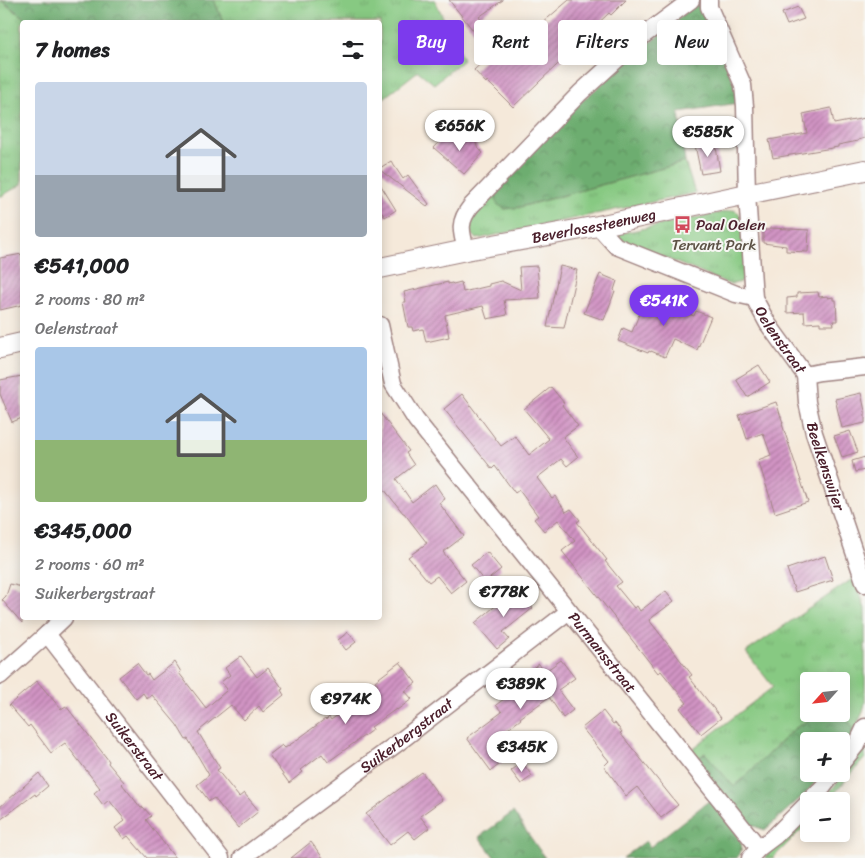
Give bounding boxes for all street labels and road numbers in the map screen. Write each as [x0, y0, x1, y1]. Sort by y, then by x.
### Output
street label: Beverlosesteenweg [530, 201, 658, 251]
street label: Oelenstraat [748, 301, 814, 380]
street label: Beelkenswijer [799, 419, 853, 515]
street label: Purmansstraat [561, 606, 643, 699]
street label: Suikerbergstraat [354, 691, 460, 780]
street label: Suikerstraat [98, 705, 170, 788]

